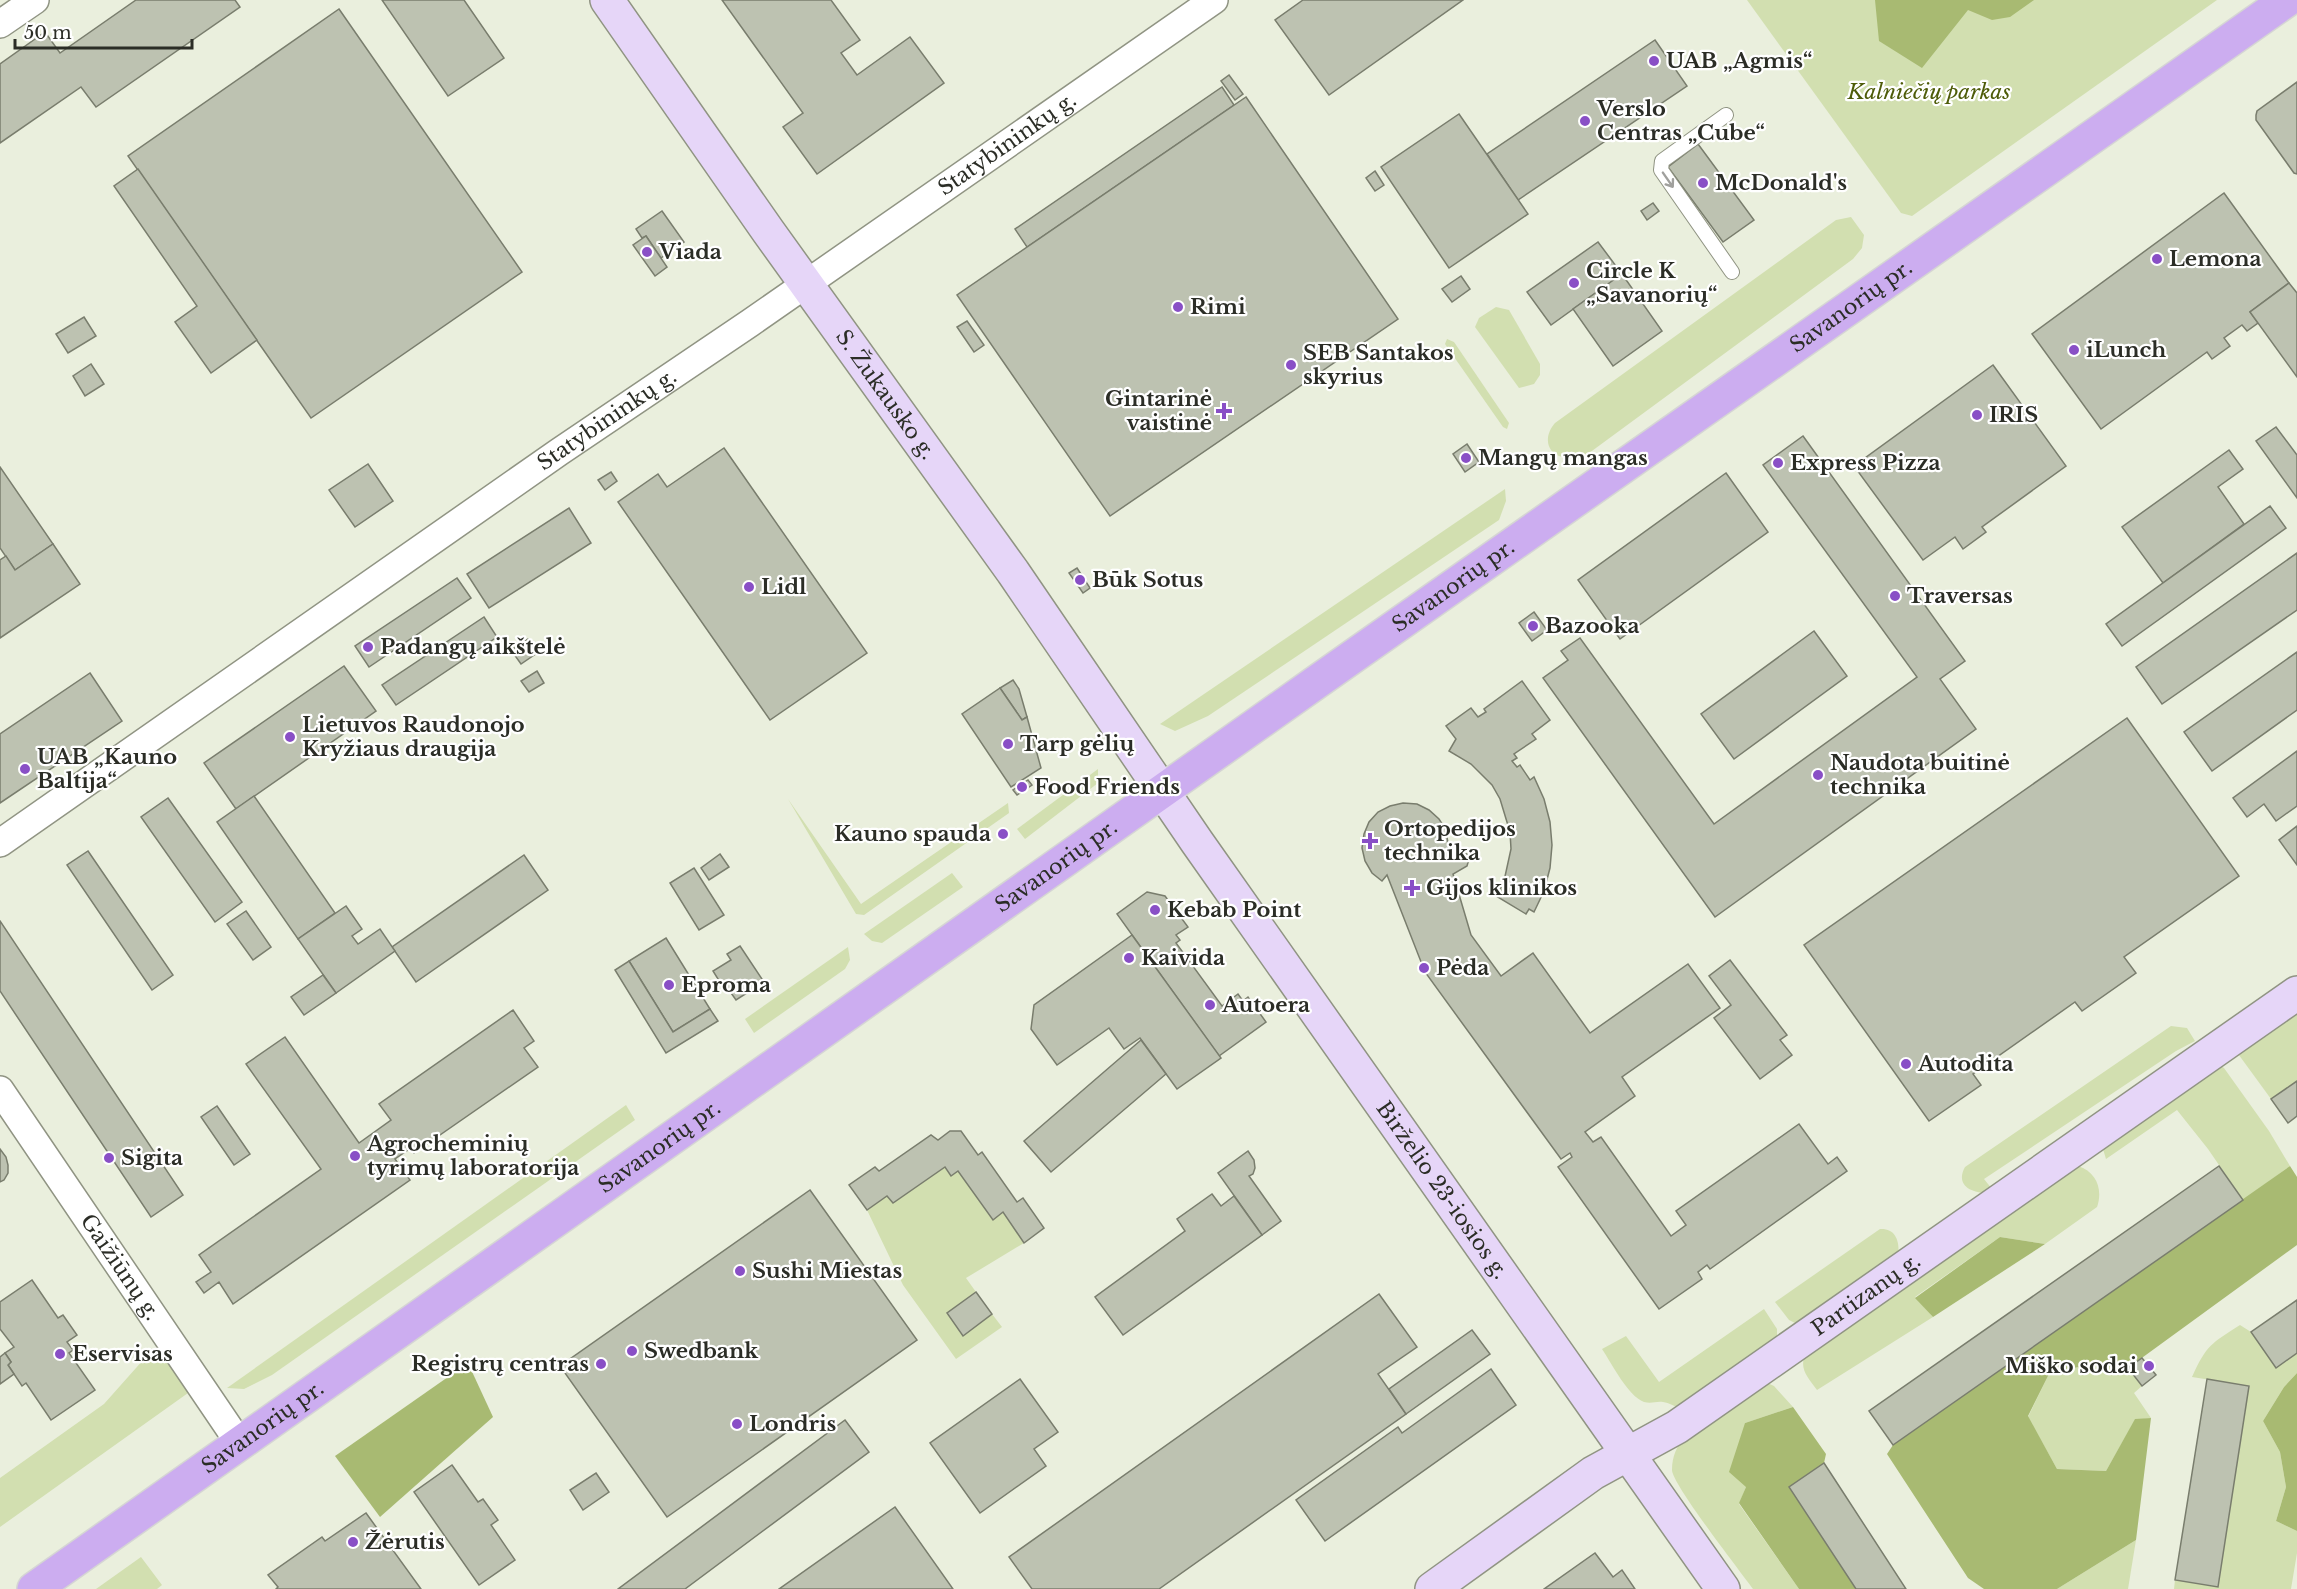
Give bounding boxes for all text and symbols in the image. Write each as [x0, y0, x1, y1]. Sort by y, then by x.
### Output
scale bar [15, 12, 192, 50]
text: 50 m [24, 22, 72, 44]
place label: UAB „Agmis“ [1666, 48, 1813, 74]
marker: UAB „Agmis“ [1647, 54, 1661, 68]
park label: Kalniečių parkas [1846, 79, 2011, 105]
street label: Statybininkų g. [933, 87, 1081, 201]
place label: Verslo Centras „Cube“ [1596, 96, 1765, 146]
marker: Verslo Centras „Cube“ [1578, 114, 1592, 128]
place label: McDonald's [1715, 170, 1847, 196]
one-way arrow [1662, 172, 1674, 188]
marker: McDonald's [1696, 176, 1710, 190]
place label: Viada [658, 239, 722, 265]
marker: Viada [640, 245, 654, 259]
place label: Lemona [2169, 246, 2262, 272]
marker: Lemona [2150, 252, 2164, 266]
street label: Savanorių pr. [1785, 255, 1917, 358]
place label: Circle K „Savanorių“ [1586, 258, 1718, 308]
marker: Circle K „Savanorių“ [1567, 276, 1581, 290]
place label: Rimi [1190, 294, 1246, 320]
marker: Rimi [1171, 300, 1185, 314]
street label: S. Žukausko g. [830, 325, 941, 465]
place label: iLunch [2086, 337, 2166, 363]
place label: SEB Santakos skyrius [1303, 340, 1454, 390]
marker: iLunch [2067, 343, 2081, 357]
marker: SEB Santakos skyrius [1284, 358, 1298, 372]
street label: Statybininkų g. [532, 363, 682, 476]
place label: Gintarinė vaistinė [1105, 386, 1212, 436]
place label: IRIS [1989, 402, 2038, 428]
marker: Gintarinė vaistinė [1217, 404, 1231, 418]
marker: IRIS [1970, 408, 1984, 422]
place label: Mangų mangas [1478, 445, 1648, 471]
place label: Express Pizza [1790, 450, 1941, 476]
marker: Mangų mangas [1459, 451, 1473, 465]
marker: Express Pizza [1771, 456, 1785, 470]
street label: Savanorių pr. [1387, 534, 1520, 638]
place label: Būk Sotus [1092, 567, 1203, 593]
marker: Būk Sotus [1073, 573, 1087, 587]
place label: Lidl [761, 574, 807, 600]
marker: Lidl [742, 580, 756, 594]
place label: Traversas [1907, 583, 2013, 609]
marker: Traversas [1888, 589, 1902, 603]
place label: Bazooka [1545, 613, 1639, 639]
marker: Bazooka [1526, 619, 1540, 633]
place label: Padangų aikštelė [380, 634, 566, 660]
marker: Padangų aikštelė [361, 640, 375, 654]
place label: Lietuvos Raudonojo Kryžiaus draugija [302, 712, 525, 762]
marker: Lietuvos Raudonojo Kryžiaus draugija [283, 730, 297, 744]
place label: Tarp gėlių [1020, 731, 1134, 757]
marker: Tarp gėlių [1001, 737, 1015, 751]
place label: UAB „Kauno Baltija“ [37, 744, 177, 794]
place label: Naudota buitinė technika [1830, 750, 2010, 800]
marker: UAB „Kauno Baltija“ [18, 762, 32, 776]
marker: Naudota buitinė technika [1811, 768, 1825, 782]
place label: Food Friends [1034, 774, 1180, 800]
marker: Food Friends [1015, 780, 1029, 794]
street label: Savanorių pr. [990, 814, 1122, 918]
place label: Ortopedijos technika [1384, 816, 1516, 866]
place label: Kauno spauda [834, 821, 991, 847]
marker: Kauno spauda [996, 827, 1010, 841]
marker: Ortopedijos technika [1361, 832, 1379, 850]
place label: Gijos klinikos [1426, 875, 1577, 901]
marker: Gijos klinikos [1403, 879, 1421, 897]
place label: Kebab Point [1167, 897, 1301, 923]
marker: Kebab Point [1148, 903, 1162, 917]
place label: Kaivida [1141, 945, 1225, 971]
marker: Kaivida [1122, 951, 1136, 965]
place label: Pėda [1436, 955, 1489, 981]
marker: Pėda [1417, 961, 1431, 975]
place label: Eproma [681, 972, 771, 998]
marker: Eproma [662, 978, 676, 992]
place label: Autoera [1221, 992, 1310, 1018]
marker: Autoera [1203, 998, 1217, 1012]
place label: Autodita [1917, 1051, 2013, 1077]
marker: Autodita [1899, 1057, 1913, 1071]
street label: Savanorių pr. [593, 1095, 726, 1199]
street label: Birželio 23-iosios g. [1371, 1096, 1514, 1284]
place label: Agrocheminių tyrimų laboratorija [366, 1131, 579, 1181]
place label: Sigita [121, 1145, 183, 1171]
marker: Agrocheminių tyrimų laboratorija [348, 1149, 362, 1163]
marker: Sigita [102, 1151, 116, 1165]
street label: Gaižiūnų g. [75, 1209, 165, 1325]
street label: Partizanų g. [1807, 1248, 1926, 1342]
place label: Sushi Miestas [752, 1258, 902, 1284]
marker: Sushi Miestas [733, 1264, 747, 1278]
place label: Swedbank [644, 1338, 759, 1364]
place label: Eservisas [72, 1341, 173, 1367]
marker: Swedbank [625, 1344, 639, 1358]
marker: Eservisas [53, 1347, 67, 1361]
place label: Registrų centras [411, 1351, 589, 1377]
place label: Miško sodai [2005, 1353, 2137, 1379]
marker: Registrų centras [594, 1357, 608, 1371]
marker: Miško sodai [2142, 1359, 2156, 1373]
street label: Savanorių pr. [196, 1375, 329, 1479]
place label: Londris [749, 1411, 837, 1437]
marker: Londris [730, 1417, 744, 1431]
place label: Žėrutis [365, 1529, 445, 1555]
marker: Žėrutis [346, 1535, 360, 1549]

